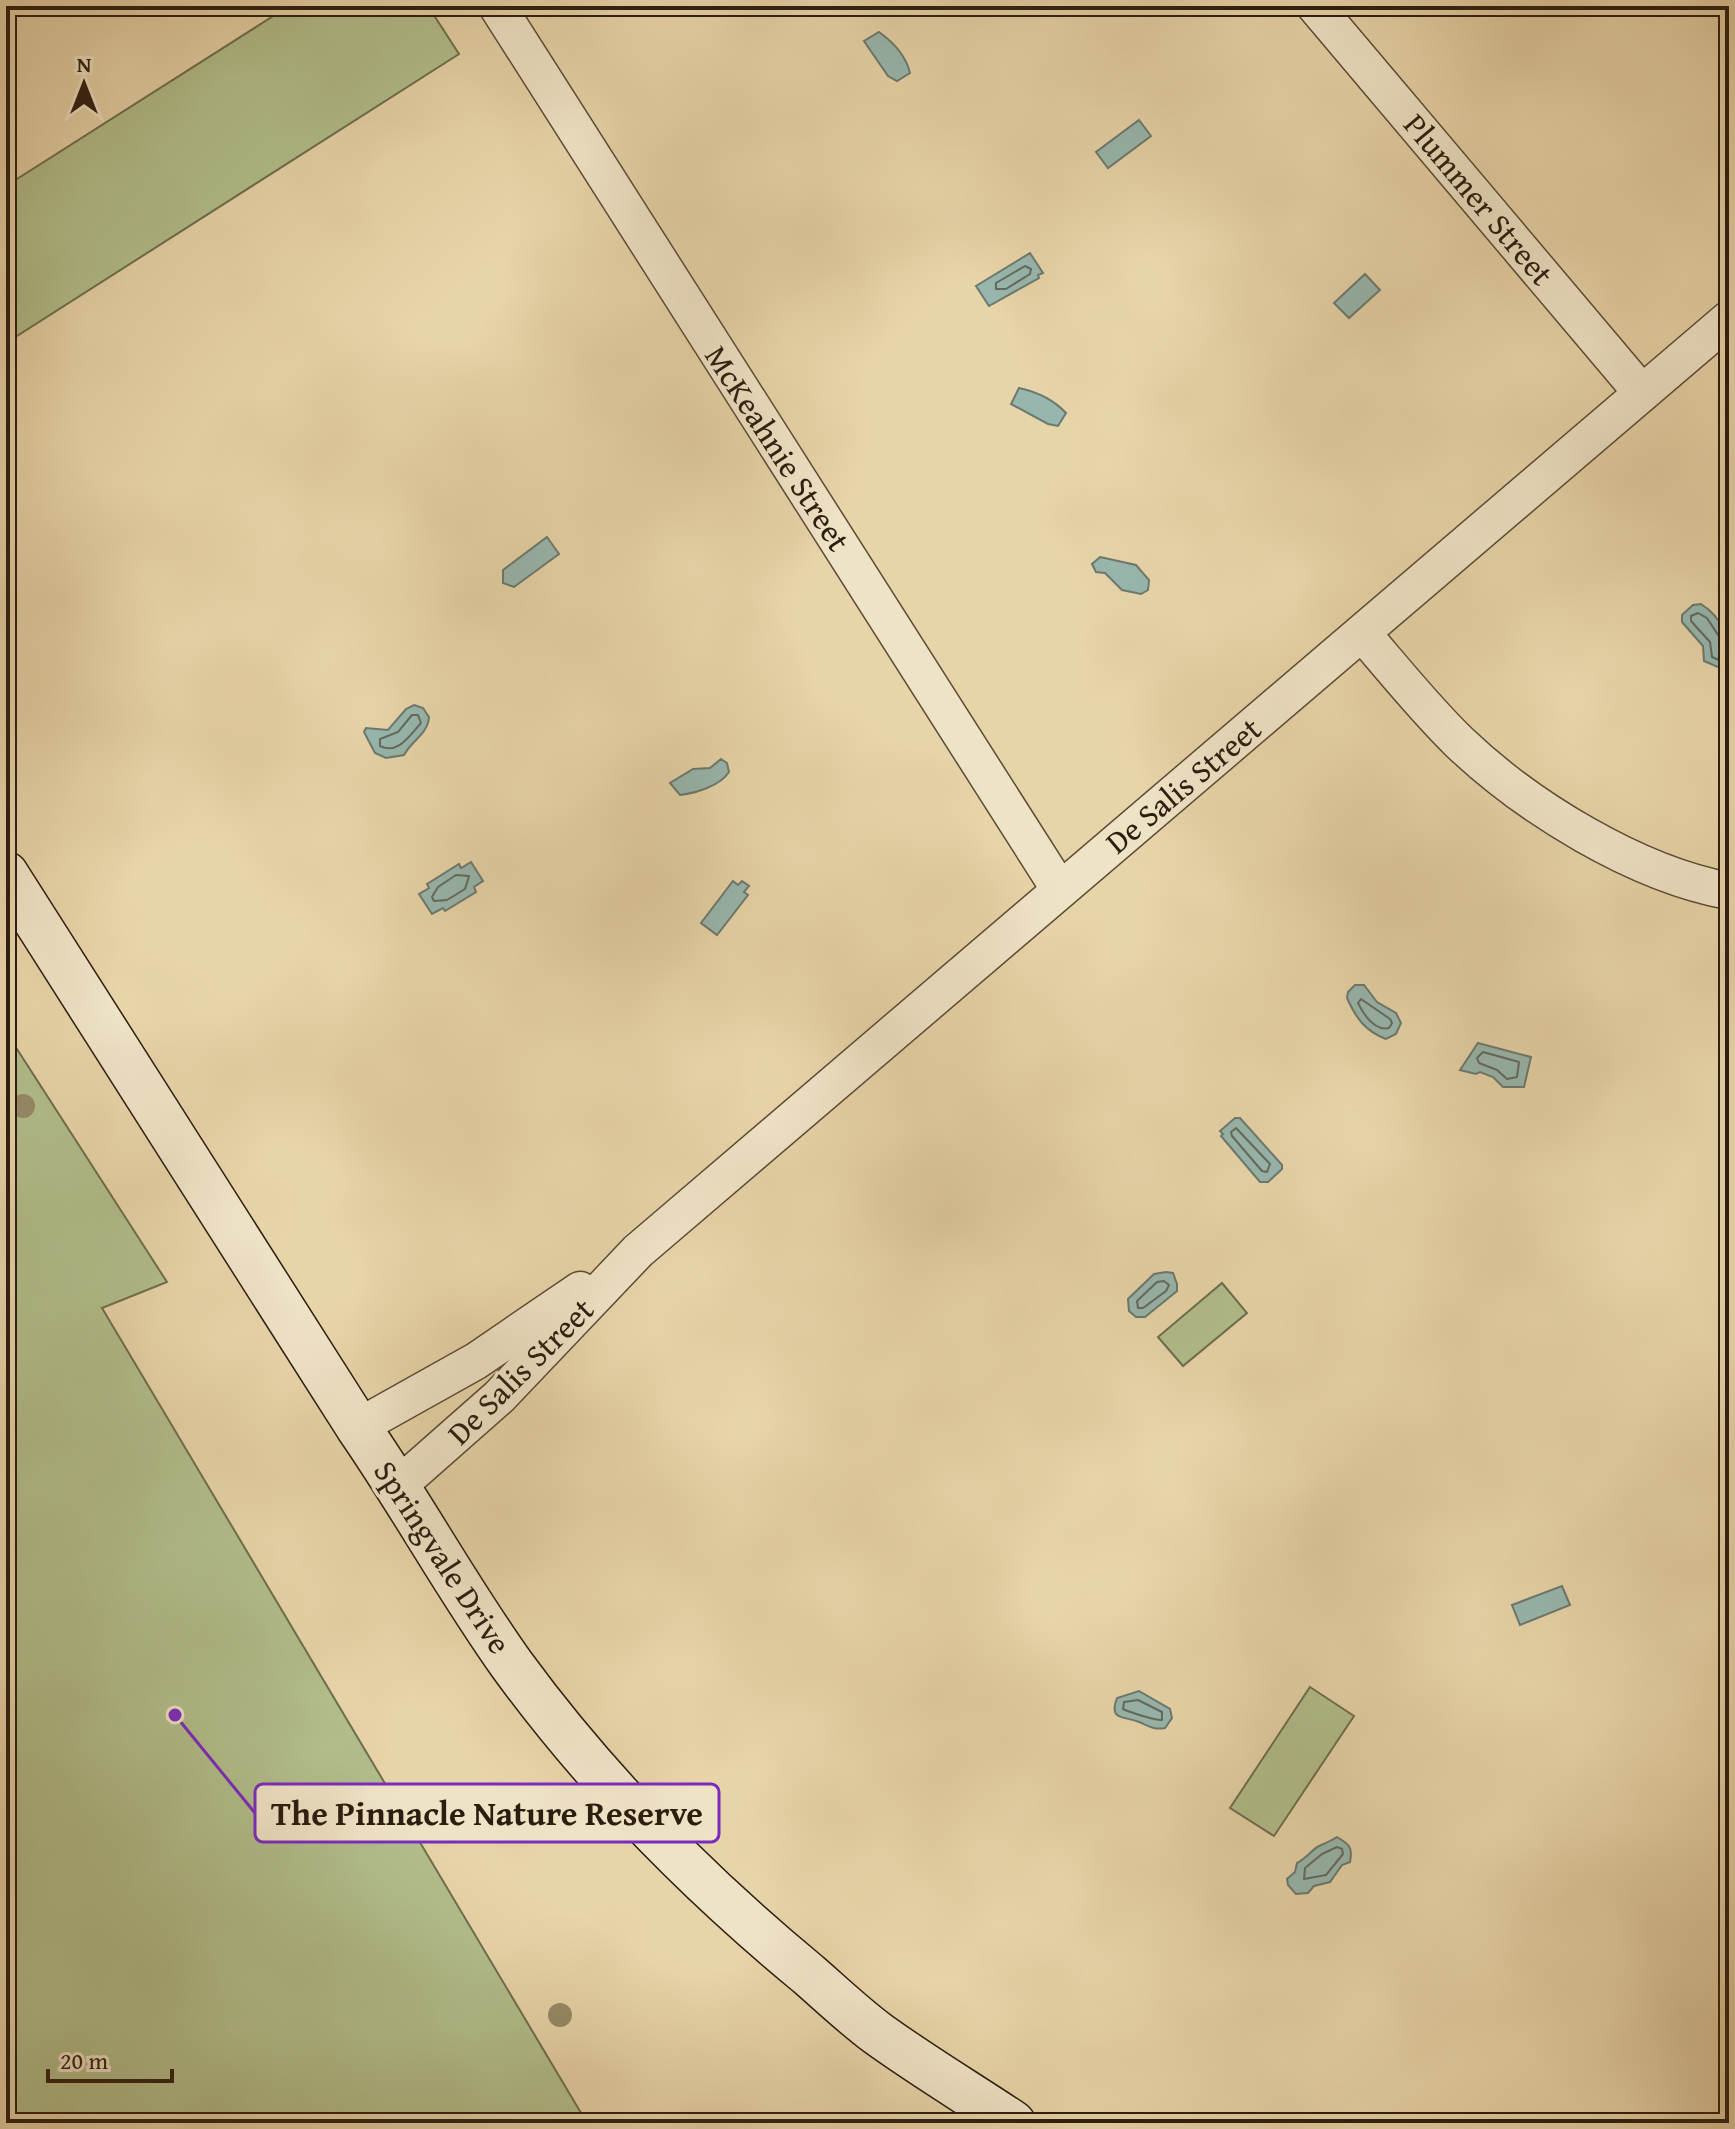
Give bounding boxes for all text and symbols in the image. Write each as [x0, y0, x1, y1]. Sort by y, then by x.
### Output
north arrow [44, 44, 124, 124]
text: N [77, 48, 92, 80]
street label: Plummer Street [1393, 103, 1565, 295]
street label: McKeahnie Street [694, 336, 862, 560]
street label: De Salis Street [1095, 706, 1271, 864]
street label: De Salis Street [436, 1287, 604, 1455]
street label: Springvale Drive [363, 1451, 523, 1663]
callout: The Pinnacle Nature Reserve [255, 1784, 719, 1842]
text: The Pinnacle Nature Reserve [271, 1788, 703, 1837]
scale bar [48, 2033, 172, 2083]
text: 20 m [60, 2043, 108, 2078]

